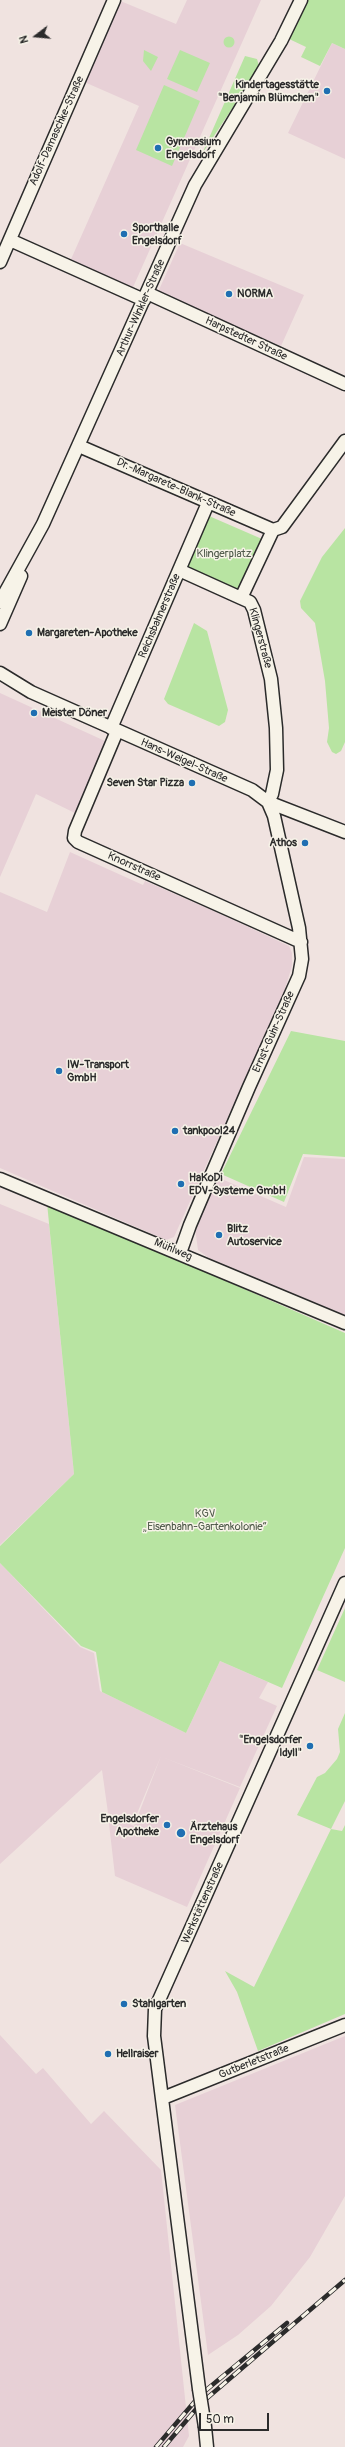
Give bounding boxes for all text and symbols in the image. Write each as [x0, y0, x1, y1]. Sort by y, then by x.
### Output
north arrow [16, 16, 56, 56]
text: N [17, 34, 31, 45]
street label: Adolf-Damaschke-Straße [27, 74, 87, 188]
place label: Kindertagesstätte "Benjamin Blümchen" [218, 78, 319, 104]
marker: Kindertagesstätte "Benjamin Blümchen" [322, 86, 332, 96]
place label: Gymnasium Engelsdorf [166, 135, 221, 161]
marker: Gymnasium Engelsdorf [153, 143, 163, 153]
place label: Sporthalle Engelsdorf [132, 221, 182, 247]
marker: Sporthalle Engelsdorf [119, 229, 129, 239]
street label: Arthur-Winkler-Straße [114, 257, 168, 359]
place label: NORMA [237, 287, 273, 301]
marker: NORMA [224, 289, 234, 299]
street label: Harpstedter Straße [203, 314, 289, 364]
street label: Dr.-Margarete-Blank-Straße [114, 456, 238, 520]
park label: Klingerplatz [197, 547, 251, 561]
street label: Reichsbahnerstraße [136, 572, 184, 660]
street label: Klingerstraße [246, 606, 274, 670]
place label: Margareten-Apotheke [37, 626, 138, 640]
marker: Margareten-Apotheke [24, 628, 34, 638]
place label: Meister Döner [42, 706, 107, 720]
marker: Meister Döner [29, 708, 39, 718]
street label: Hans-Weigel-Straße [139, 736, 229, 786]
place label: Seven Star Pizza [107, 776, 184, 790]
marker: Seven Star Pizza [187, 778, 197, 788]
place label: Athos [269, 836, 297, 850]
marker: Athos [300, 838, 310, 848]
street label: Knorrstraße [105, 849, 163, 885]
street label: Ernst-Guhr-Straße [250, 989, 298, 1075]
place label: IW-Transport GmbH [67, 1058, 129, 1084]
marker: IW-Transport GmbH [54, 1066, 64, 1076]
place label: tankpool24 [183, 1124, 235, 1138]
marker: tankpool24 [170, 1126, 180, 1136]
place label: HaKoDi EDV-Systeme GmbH [189, 1171, 286, 1197]
marker: HaKoDi EDV-Systeme GmbH [176, 1179, 186, 1189]
place label: Blitz Autoservice [227, 1222, 282, 1248]
marker: Blitz Autoservice [214, 1230, 224, 1240]
street label: Mühlweg [152, 1236, 194, 1264]
park label: KGV „Eisenbahn-Gartenkolonie“ [143, 1507, 267, 1533]
place label: "Engelsdorfer Idyll" [239, 1733, 302, 1759]
marker: "Engelsdorfer Idyll" [305, 1741, 315, 1751]
place label: Engelsdorfer Apotheke [100, 1812, 159, 1838]
marker: Engelsdorfer Apotheke [162, 1820, 172, 1830]
place label: Ärztehaus Engelsdorf [190, 1820, 240, 1846]
marker: Ärztehaus Engelsdorf [175, 1827, 187, 1839]
street label: Werkstättenstraße [179, 1860, 227, 1946]
place label: Stahlgarten [132, 1997, 186, 2011]
marker: Stahlgarten [119, 1999, 129, 2009]
street label: Gutberletstraße [217, 2042, 291, 2082]
place label: Hellraiser [116, 2047, 158, 2061]
marker: Hellraiser [103, 2049, 113, 2059]
scale bar [201, 2405, 271, 2431]
text: 50 m [206, 2412, 234, 2427]

